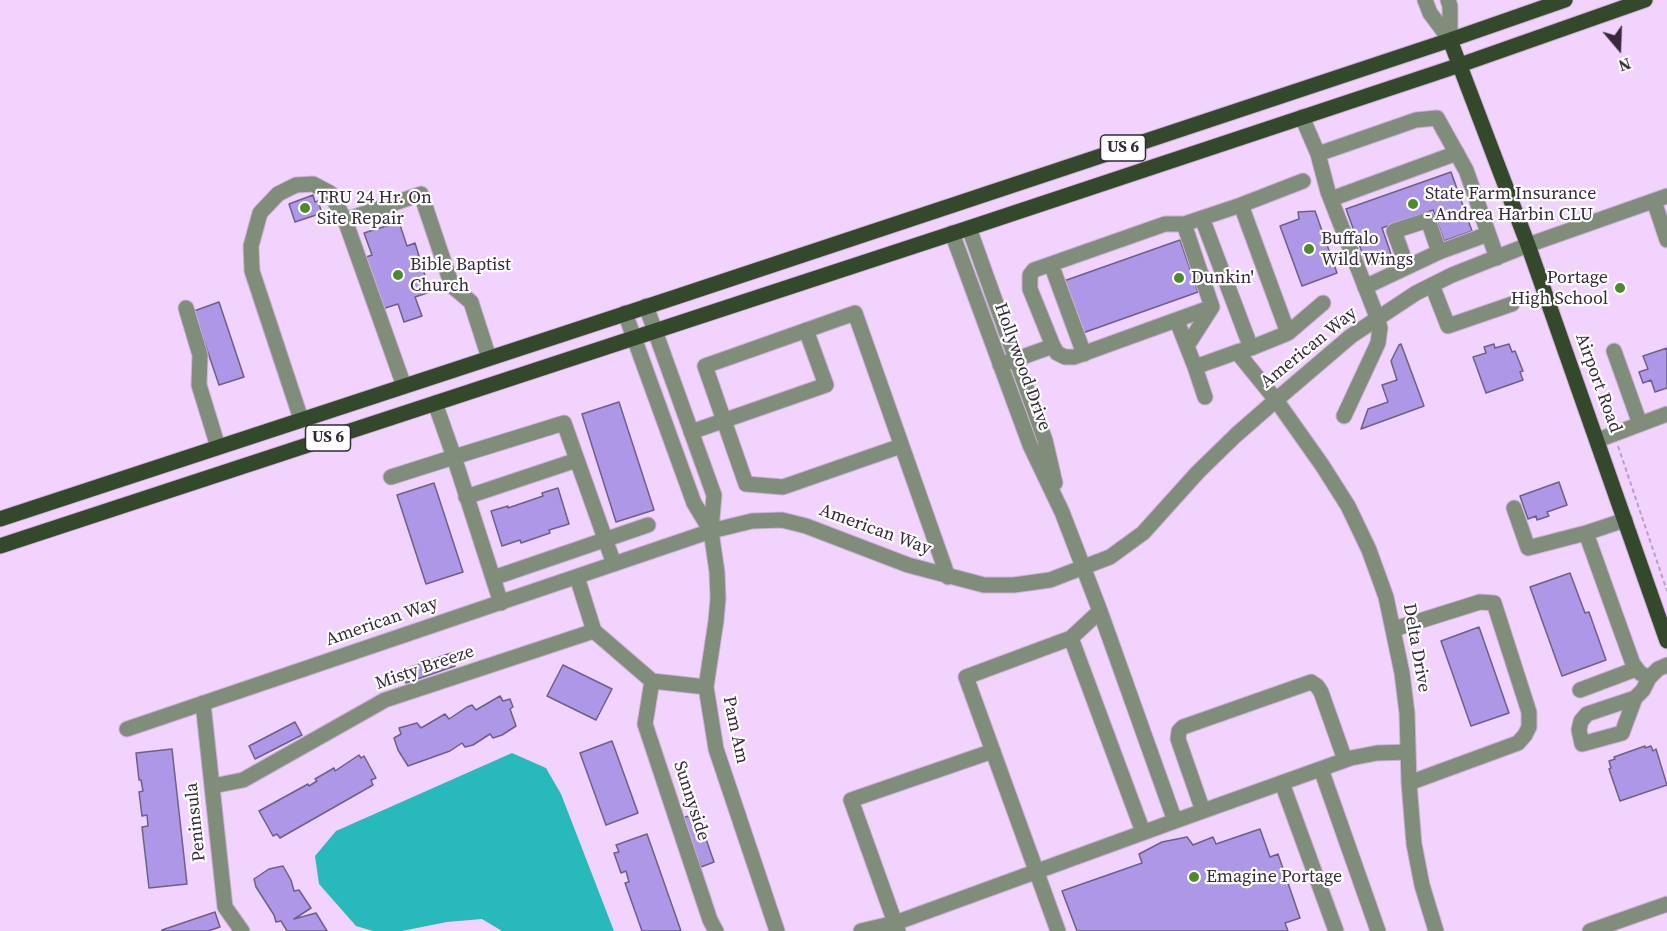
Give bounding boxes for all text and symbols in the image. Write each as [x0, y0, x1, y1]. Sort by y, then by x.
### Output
north arrow [1589, 18, 1649, 78]
text: N [1616, 53, 1634, 77]
road number: US 6 [1100, 135, 1146, 161]
place label: State Farm Insurance - Andrea Harbin CLU [1425, 183, 1596, 226]
place label: TRU 24 Hr. On Site Repair [317, 187, 432, 230]
marker: State Farm Insurance - Andrea Harbin CLU [1406, 197, 1420, 211]
marker: TRU 24 Hr. On Site Repair [298, 201, 312, 215]
place label: Buffalo Wild Wings [1321, 228, 1413, 270]
marker: Buffalo Wild Wings [1302, 242, 1316, 256]
place label: Bible Baptist Church [410, 254, 511, 296]
place label: Dunkin' [1191, 267, 1254, 289]
place label: Portage High School [1511, 267, 1608, 310]
marker: Bible Baptist Church [391, 268, 405, 282]
marker: Dunkin' [1172, 271, 1186, 285]
marker: Portage High School [1613, 281, 1627, 295]
street label: Hollywood Drive [989, 300, 1055, 434]
street label: American Way [1257, 303, 1361, 393]
street label: Airport Road [1570, 330, 1626, 436]
road number: US 6 [306, 425, 350, 451]
street label: American Way [816, 500, 934, 560]
street label: American Way [323, 593, 441, 651]
street label: Delta Drive [1398, 602, 1434, 694]
street label: Misty Breeze [373, 641, 477, 695]
street label: Pam Am [717, 694, 753, 766]
street label: Sunnyside [668, 758, 714, 844]
street label: Peninsula [181, 781, 211, 863]
place label: Emagine Portage [1206, 866, 1342, 888]
marker: Emagine Portage [1187, 870, 1201, 884]

